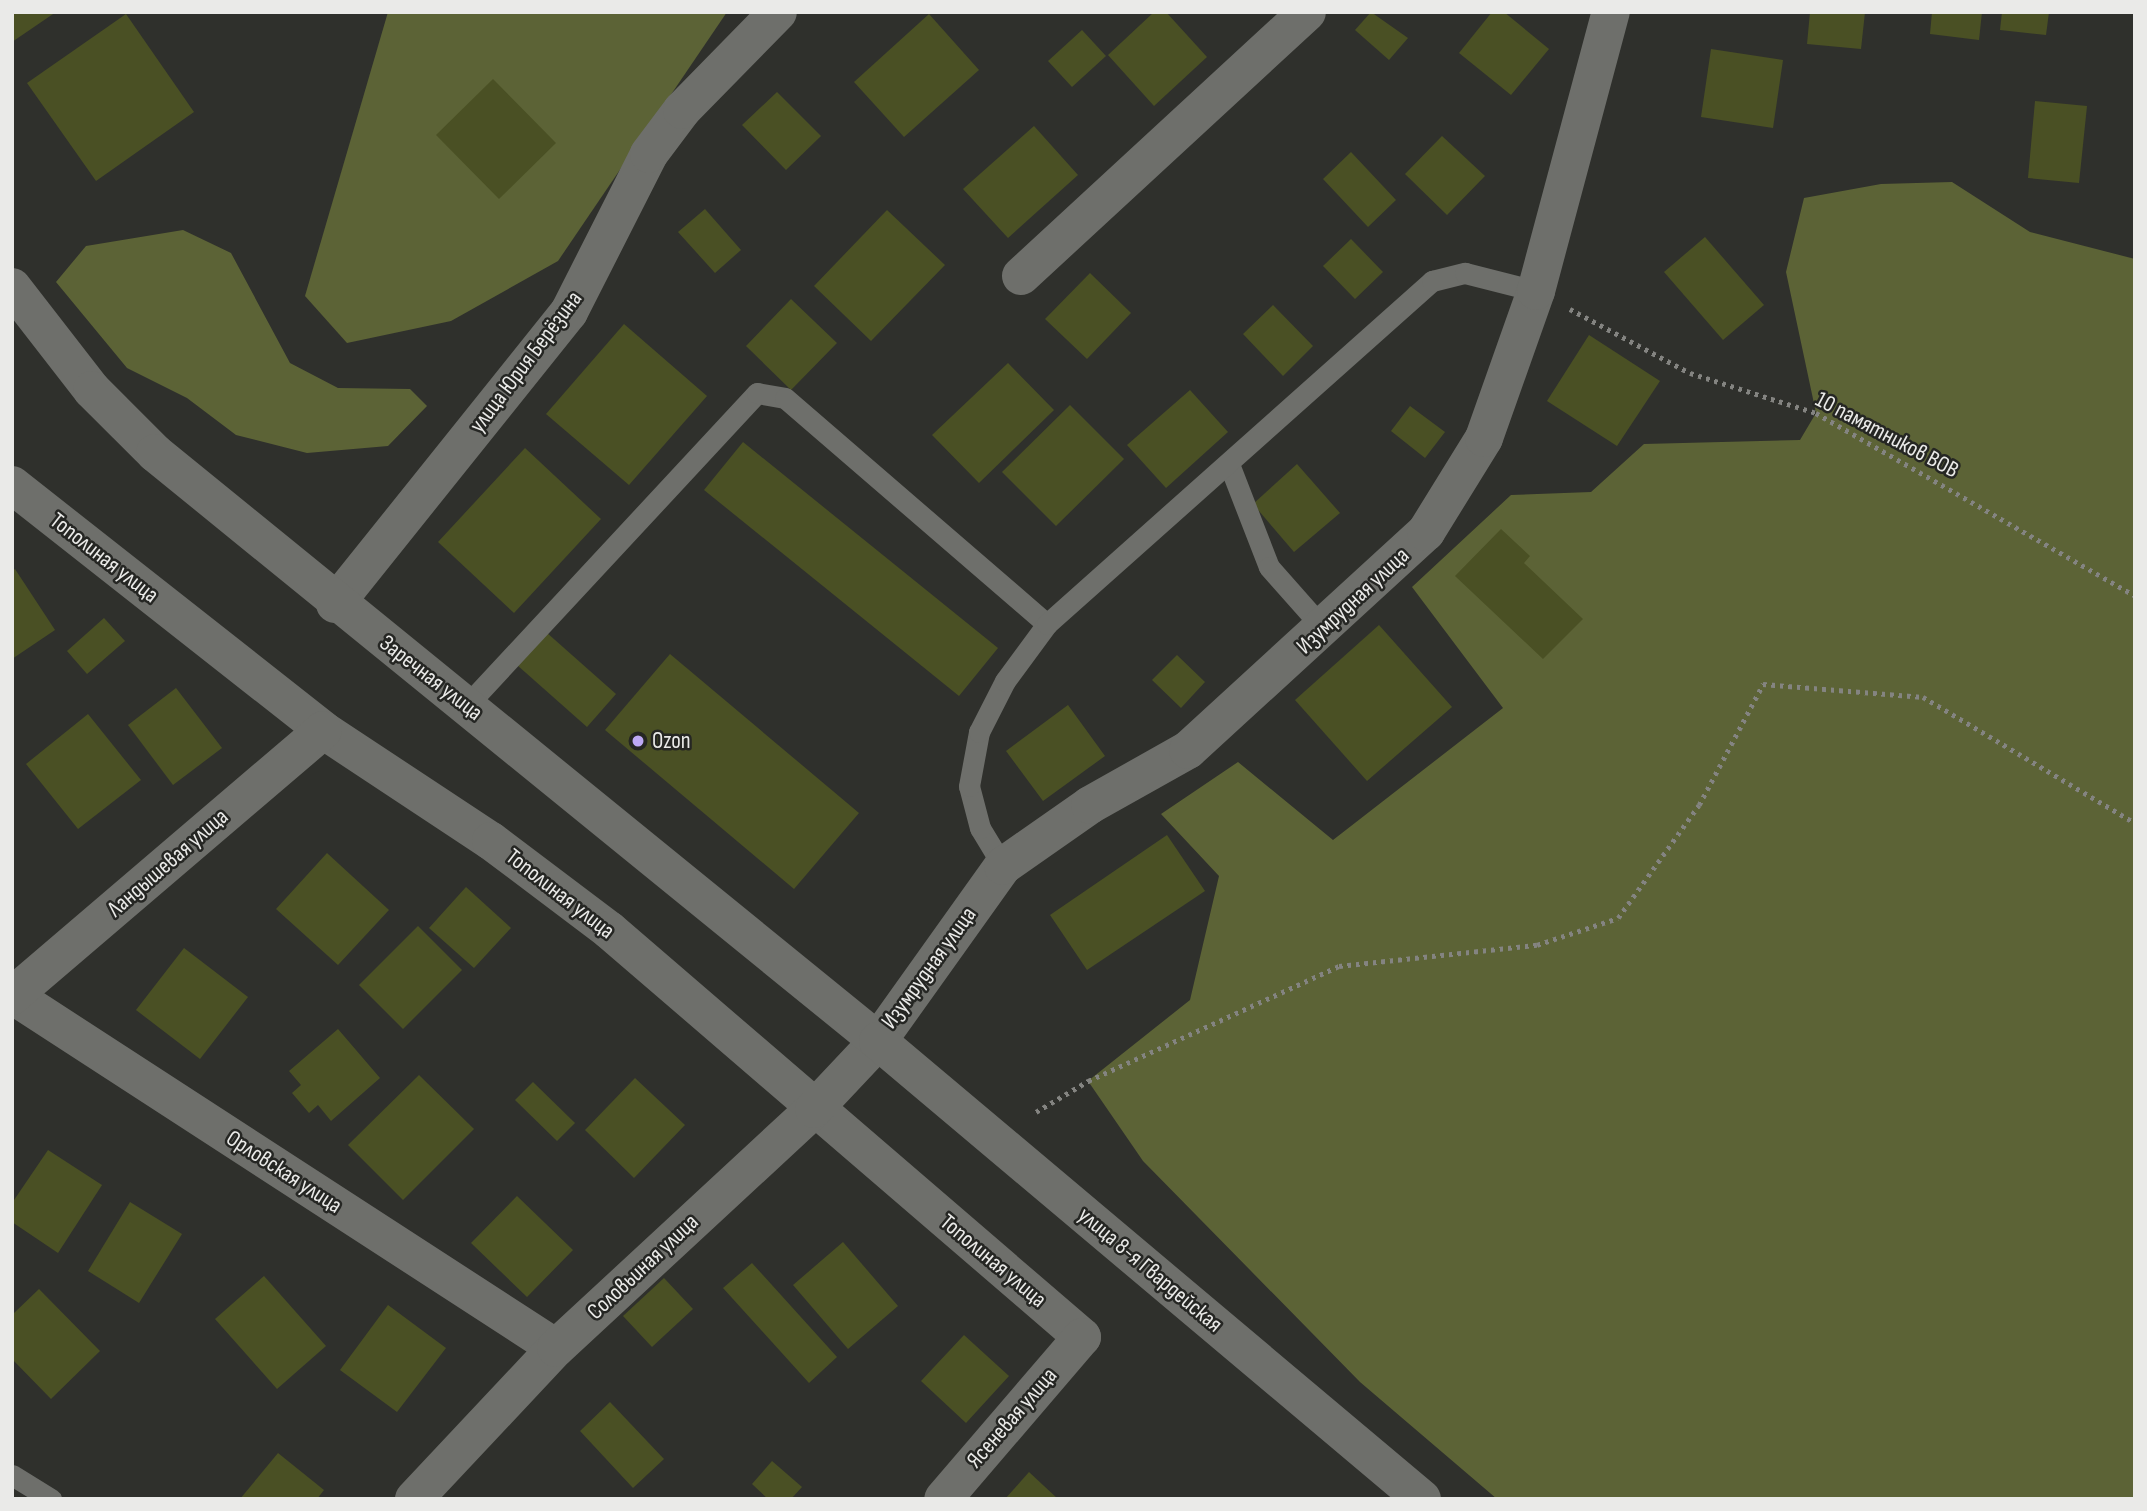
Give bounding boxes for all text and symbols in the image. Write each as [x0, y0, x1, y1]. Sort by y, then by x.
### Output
street label: улица Юрия Берёзина [464, 286, 588, 438]
street label: 10 памятников ВОВ [1811, 386, 1963, 484]
street label: Тополиная улица [44, 507, 164, 609]
street label: Изумрудная улица [1291, 542, 1415, 660]
street label: Заречная улица [374, 629, 488, 727]
place label: Ozon [652, 727, 691, 755]
marker: Ozon [630, 733, 646, 749]
street label: Ландышевая улица [102, 803, 234, 923]
street label: Тополиная улица [500, 843, 620, 945]
street label: Изумрудная улица [876, 902, 982, 1034]
street label: Орловская улица [221, 1124, 347, 1220]
street label: улица 8-я Гвардейская [1072, 1202, 1228, 1338]
street label: Соловьиная улица [582, 1208, 704, 1326]
street label: Тополиная улица [934, 1209, 1052, 1313]
street label: Ясеневая улица [961, 1362, 1063, 1474]

